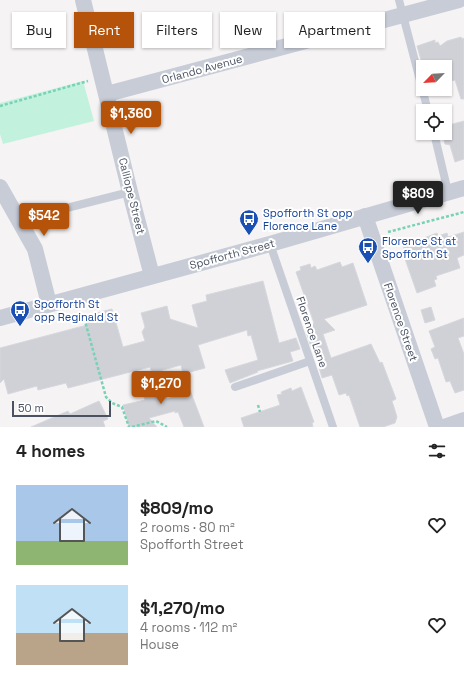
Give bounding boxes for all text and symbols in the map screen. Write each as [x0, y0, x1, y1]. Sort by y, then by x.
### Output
chip: Buy [12, 12, 66, 48]
chip: Rent [74, 12, 134, 48]
chip: Filters [142, 12, 212, 48]
chip: New [220, 12, 276, 48]
chip: Apartment [284, 12, 385, 48]
street label: Orlando Avenue [160, 52, 244, 86]
north arrow [416, 60, 452, 96]
map controls [416, 60, 452, 140]
pin: $1,360 [98, 101, 164, 135]
button: locate [416, 104, 452, 140]
text: $1,360 [110, 105, 152, 122]
street label: Calliope Street [116, 156, 148, 236]
pin: $809 [394, 181, 442, 215]
text: $809 [402, 185, 434, 202]
pin: $542 [20, 203, 68, 237]
place label: Spofforth St opp Florence Lane [263, 206, 353, 233]
text: $542 [28, 207, 60, 224]
bus stop icon: Spofforth St opp Florence Lane [238, 208, 260, 236]
place label: Florence St at Spofforth St [382, 234, 456, 261]
street label: Spofforth Street [188, 236, 276, 272]
bus stop icon: Florence St at Spofforth St [357, 236, 379, 264]
street label: Florence Street [381, 281, 421, 363]
street label: Florence Lane [293, 295, 331, 369]
place label: Spofforth St opp Reginald St [34, 297, 118, 324]
bus stop icon: Spofforth St opp Reginald St [9, 299, 31, 327]
pin: $1,270 [128, 371, 194, 405]
text: $1,270 [141, 375, 181, 392]
scale bar [12, 399, 111, 418]
text: 50 m [18, 401, 44, 415]
text: 4 homes [16, 440, 85, 462]
icon: filters [426, 440, 448, 462]
text: $809/mo [140, 497, 214, 519]
icon: home [48, 501, 96, 549]
icon: heart [426, 514, 448, 536]
text: 2 rooms · 80 m² [140, 519, 235, 536]
text: Spofforth Street [140, 536, 244, 553]
text: $1,270/mo [140, 597, 225, 619]
icon: home [48, 601, 96, 649]
icon: heart [426, 614, 448, 636]
text: 4 rooms · 112 m² [140, 619, 237, 636]
text: House [140, 636, 179, 653]

